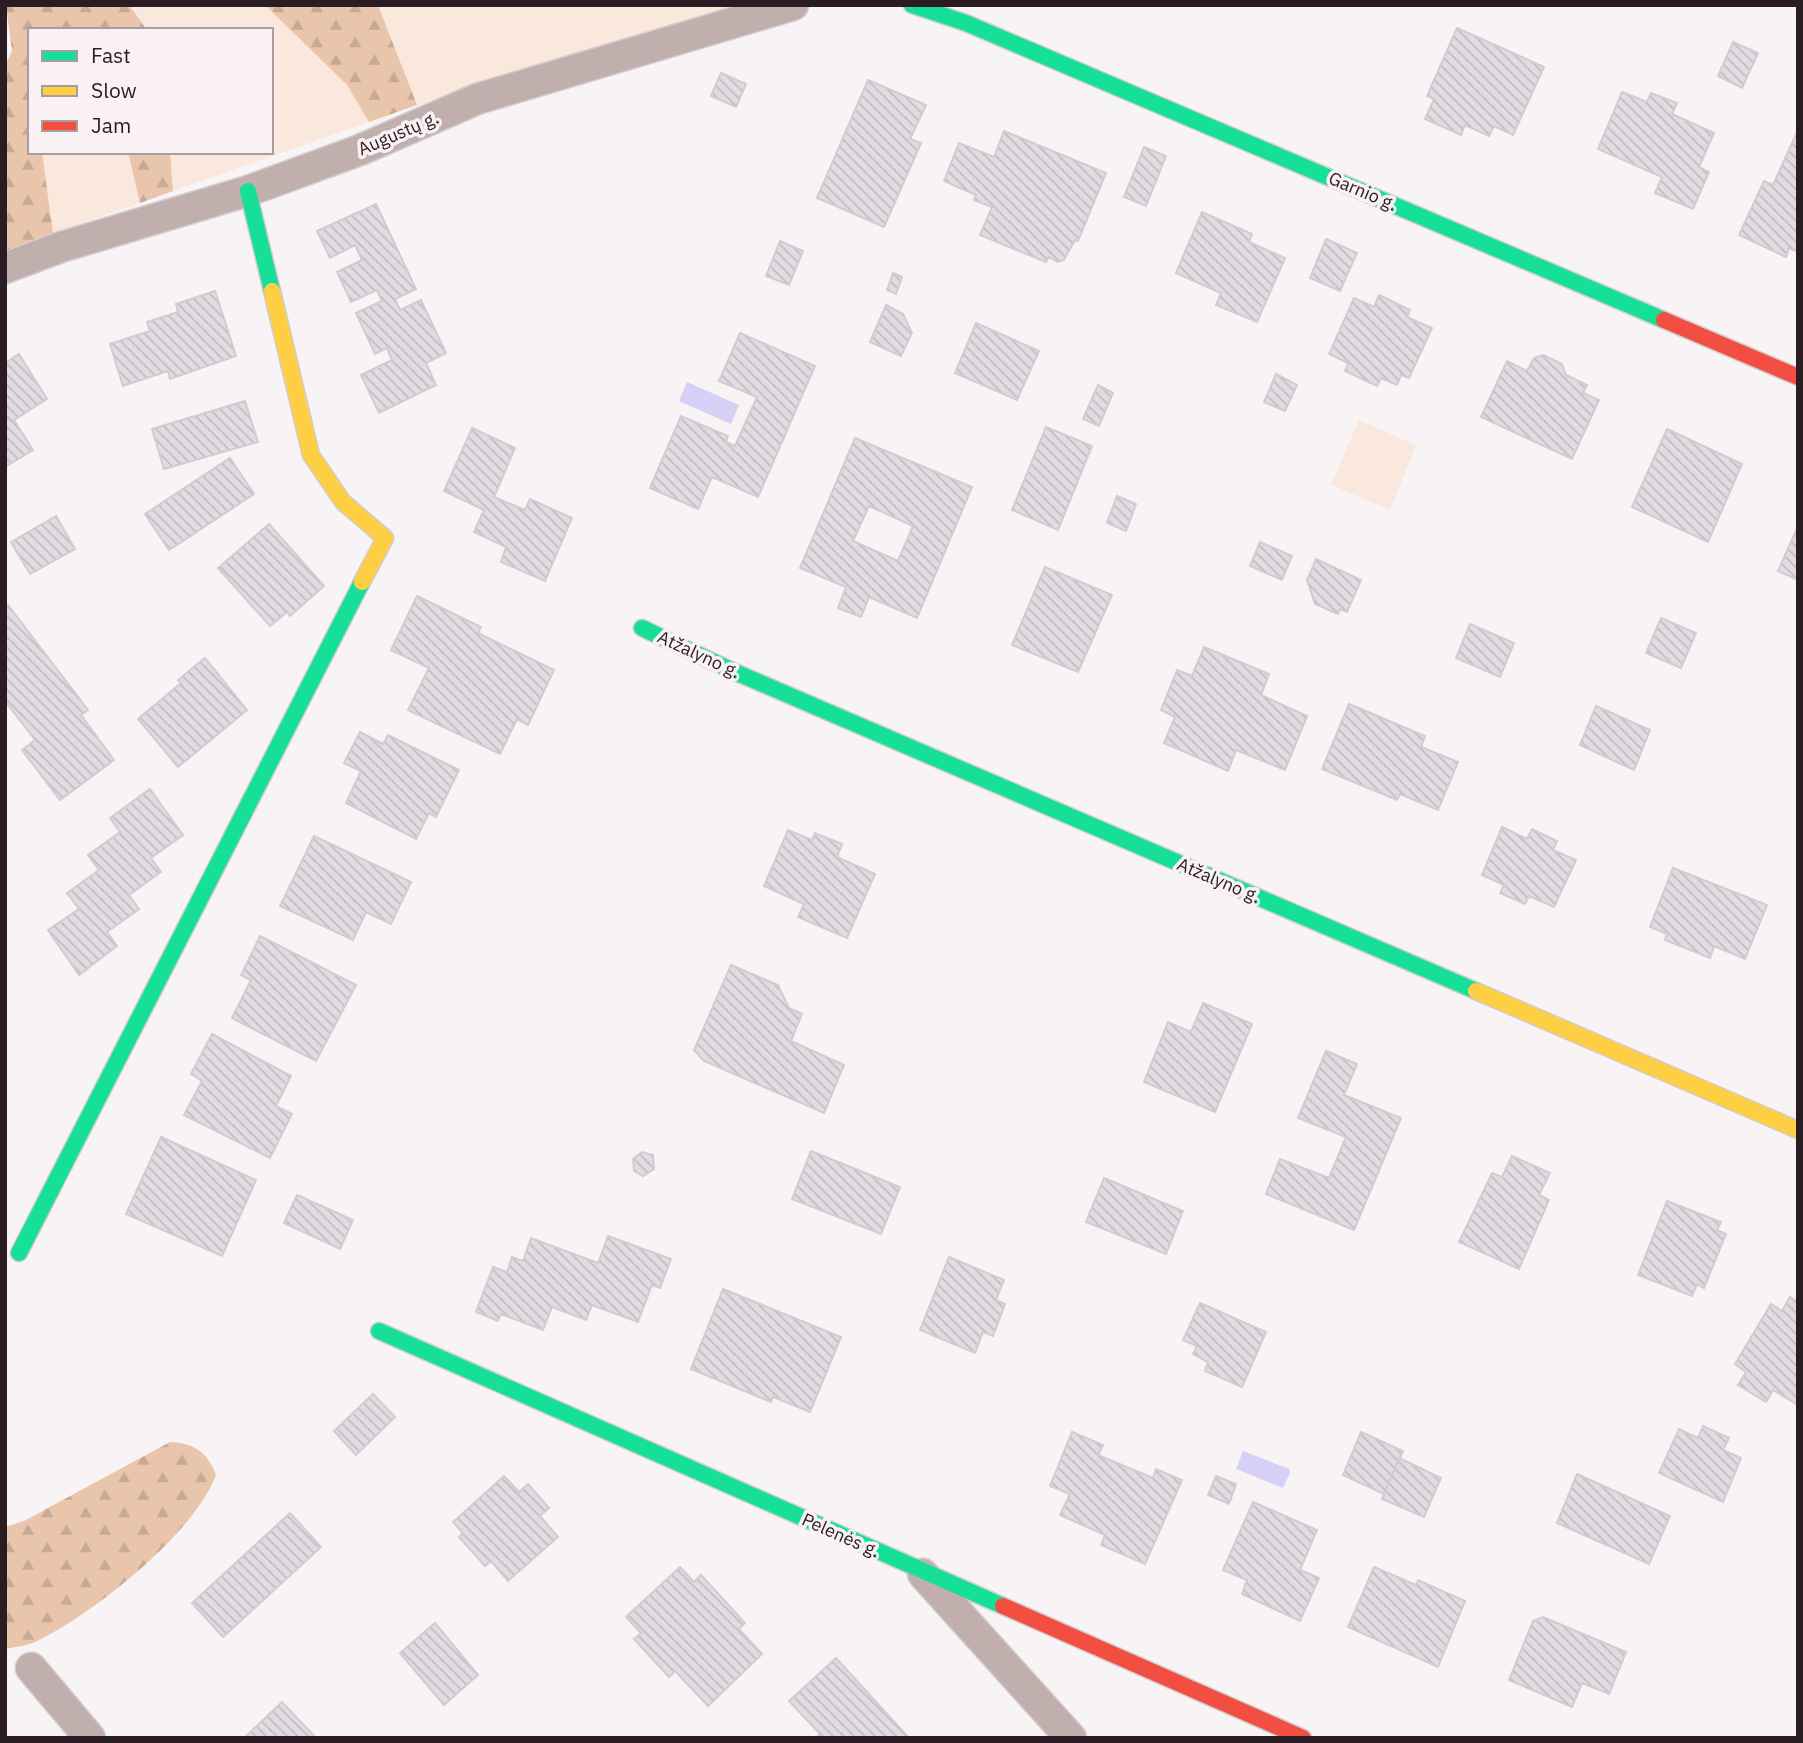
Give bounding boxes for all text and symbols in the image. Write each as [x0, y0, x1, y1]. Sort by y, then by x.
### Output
legend [28, 28, 273, 154]
text: Fast [91, 41, 131, 69]
text: Slow [91, 76, 137, 104]
street label: Augustų g. [354, 106, 442, 160]
text: Jam [91, 111, 131, 139]
street label: Garnio g. [1325, 166, 1401, 216]
street label: Atžalyno g. [654, 625, 744, 683]
street label: Atžalyno g. [1174, 852, 1264, 908]
street label: Pelenės g. [798, 1508, 884, 1562]

